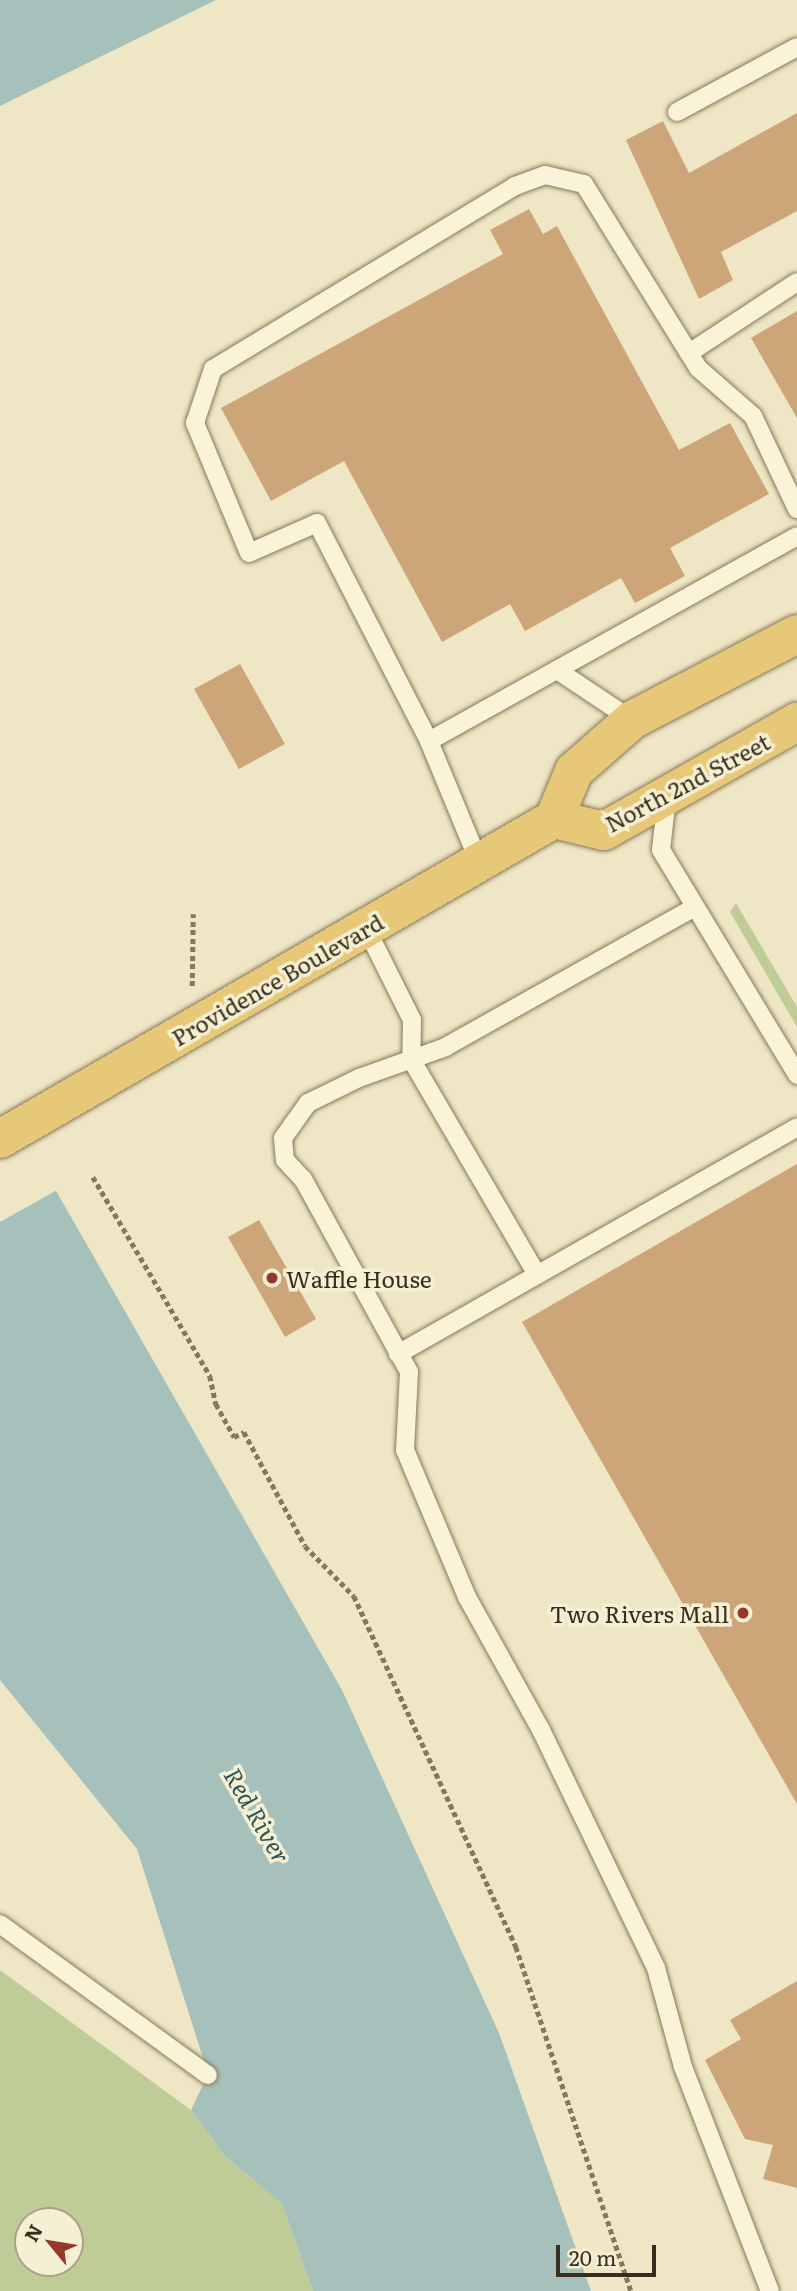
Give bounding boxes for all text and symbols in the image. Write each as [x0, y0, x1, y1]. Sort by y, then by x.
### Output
street label: North 2nd Street [600, 727, 774, 837]
street label: Providence Boulevard [166, 907, 388, 1051]
place label: Waffle House [286, 1264, 432, 1292]
marker: Waffle House [264, 1270, 280, 1286]
place label: Two Rivers Mall [550, 1599, 729, 1627]
marker: Two Rivers Mall [735, 1605, 751, 1621]
water label: Red River [219, 1762, 297, 1868]
north arrow [14, 2207, 84, 2277]
text: N [16, 2219, 49, 2246]
scale bar [559, 2232, 659, 2276]
text: 20 m [569, 2241, 616, 2272]

